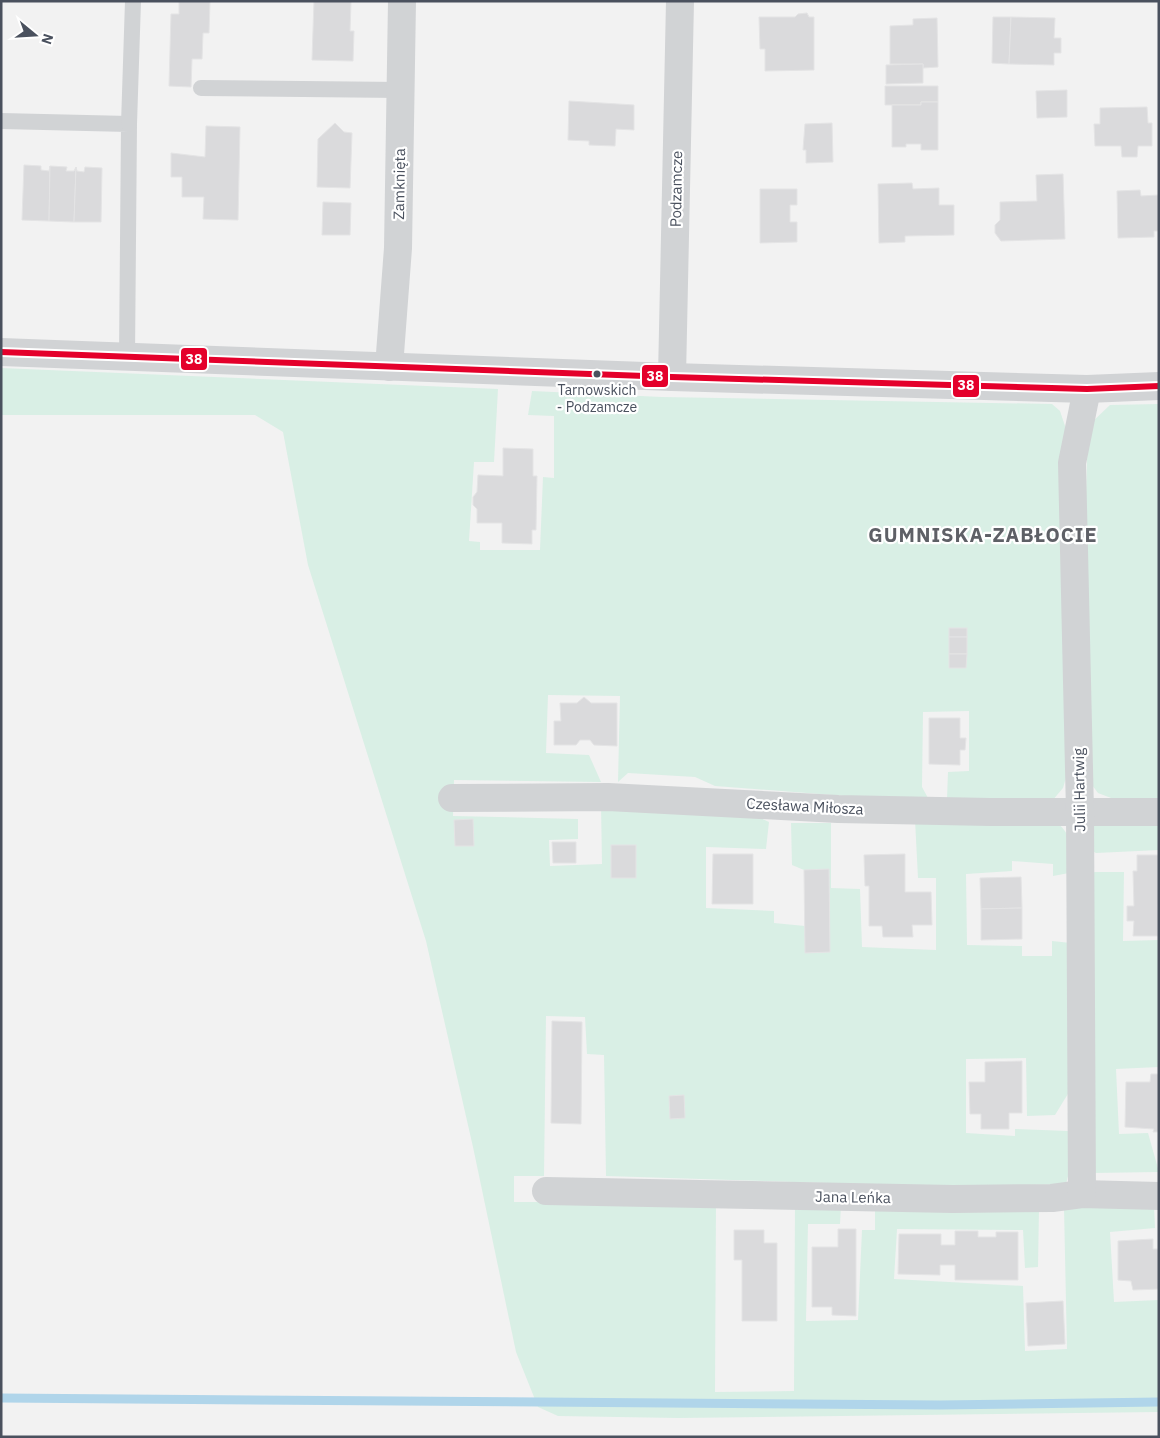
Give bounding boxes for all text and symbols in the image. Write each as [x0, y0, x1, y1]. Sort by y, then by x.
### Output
north arrow [10, 10, 60, 60]
text: N [37, 31, 57, 47]
street label: Zamknięta [389, 148, 409, 220]
street label: Podzamcze [666, 151, 686, 227]
line badge: 38 [180, 347, 208, 371]
text: 38 [186, 350, 202, 368]
line badge: 38 [641, 364, 669, 388]
text: 38 [647, 367, 663, 385]
marker: Tarnowskich - Podzamcze [592, 369, 602, 379]
line badge: 38 [952, 374, 980, 398]
text: 38 [958, 376, 974, 394]
place label: Tarnowskich - Podzamcze [557, 381, 637, 416]
district label: GUMNISKA-ZABŁOCIE [868, 521, 1098, 548]
street label: Julii Hartwig [1069, 748, 1089, 832]
street label: Czesława Miłosza [746, 793, 864, 819]
street label: Jana Leńka [815, 1187, 891, 1207]

